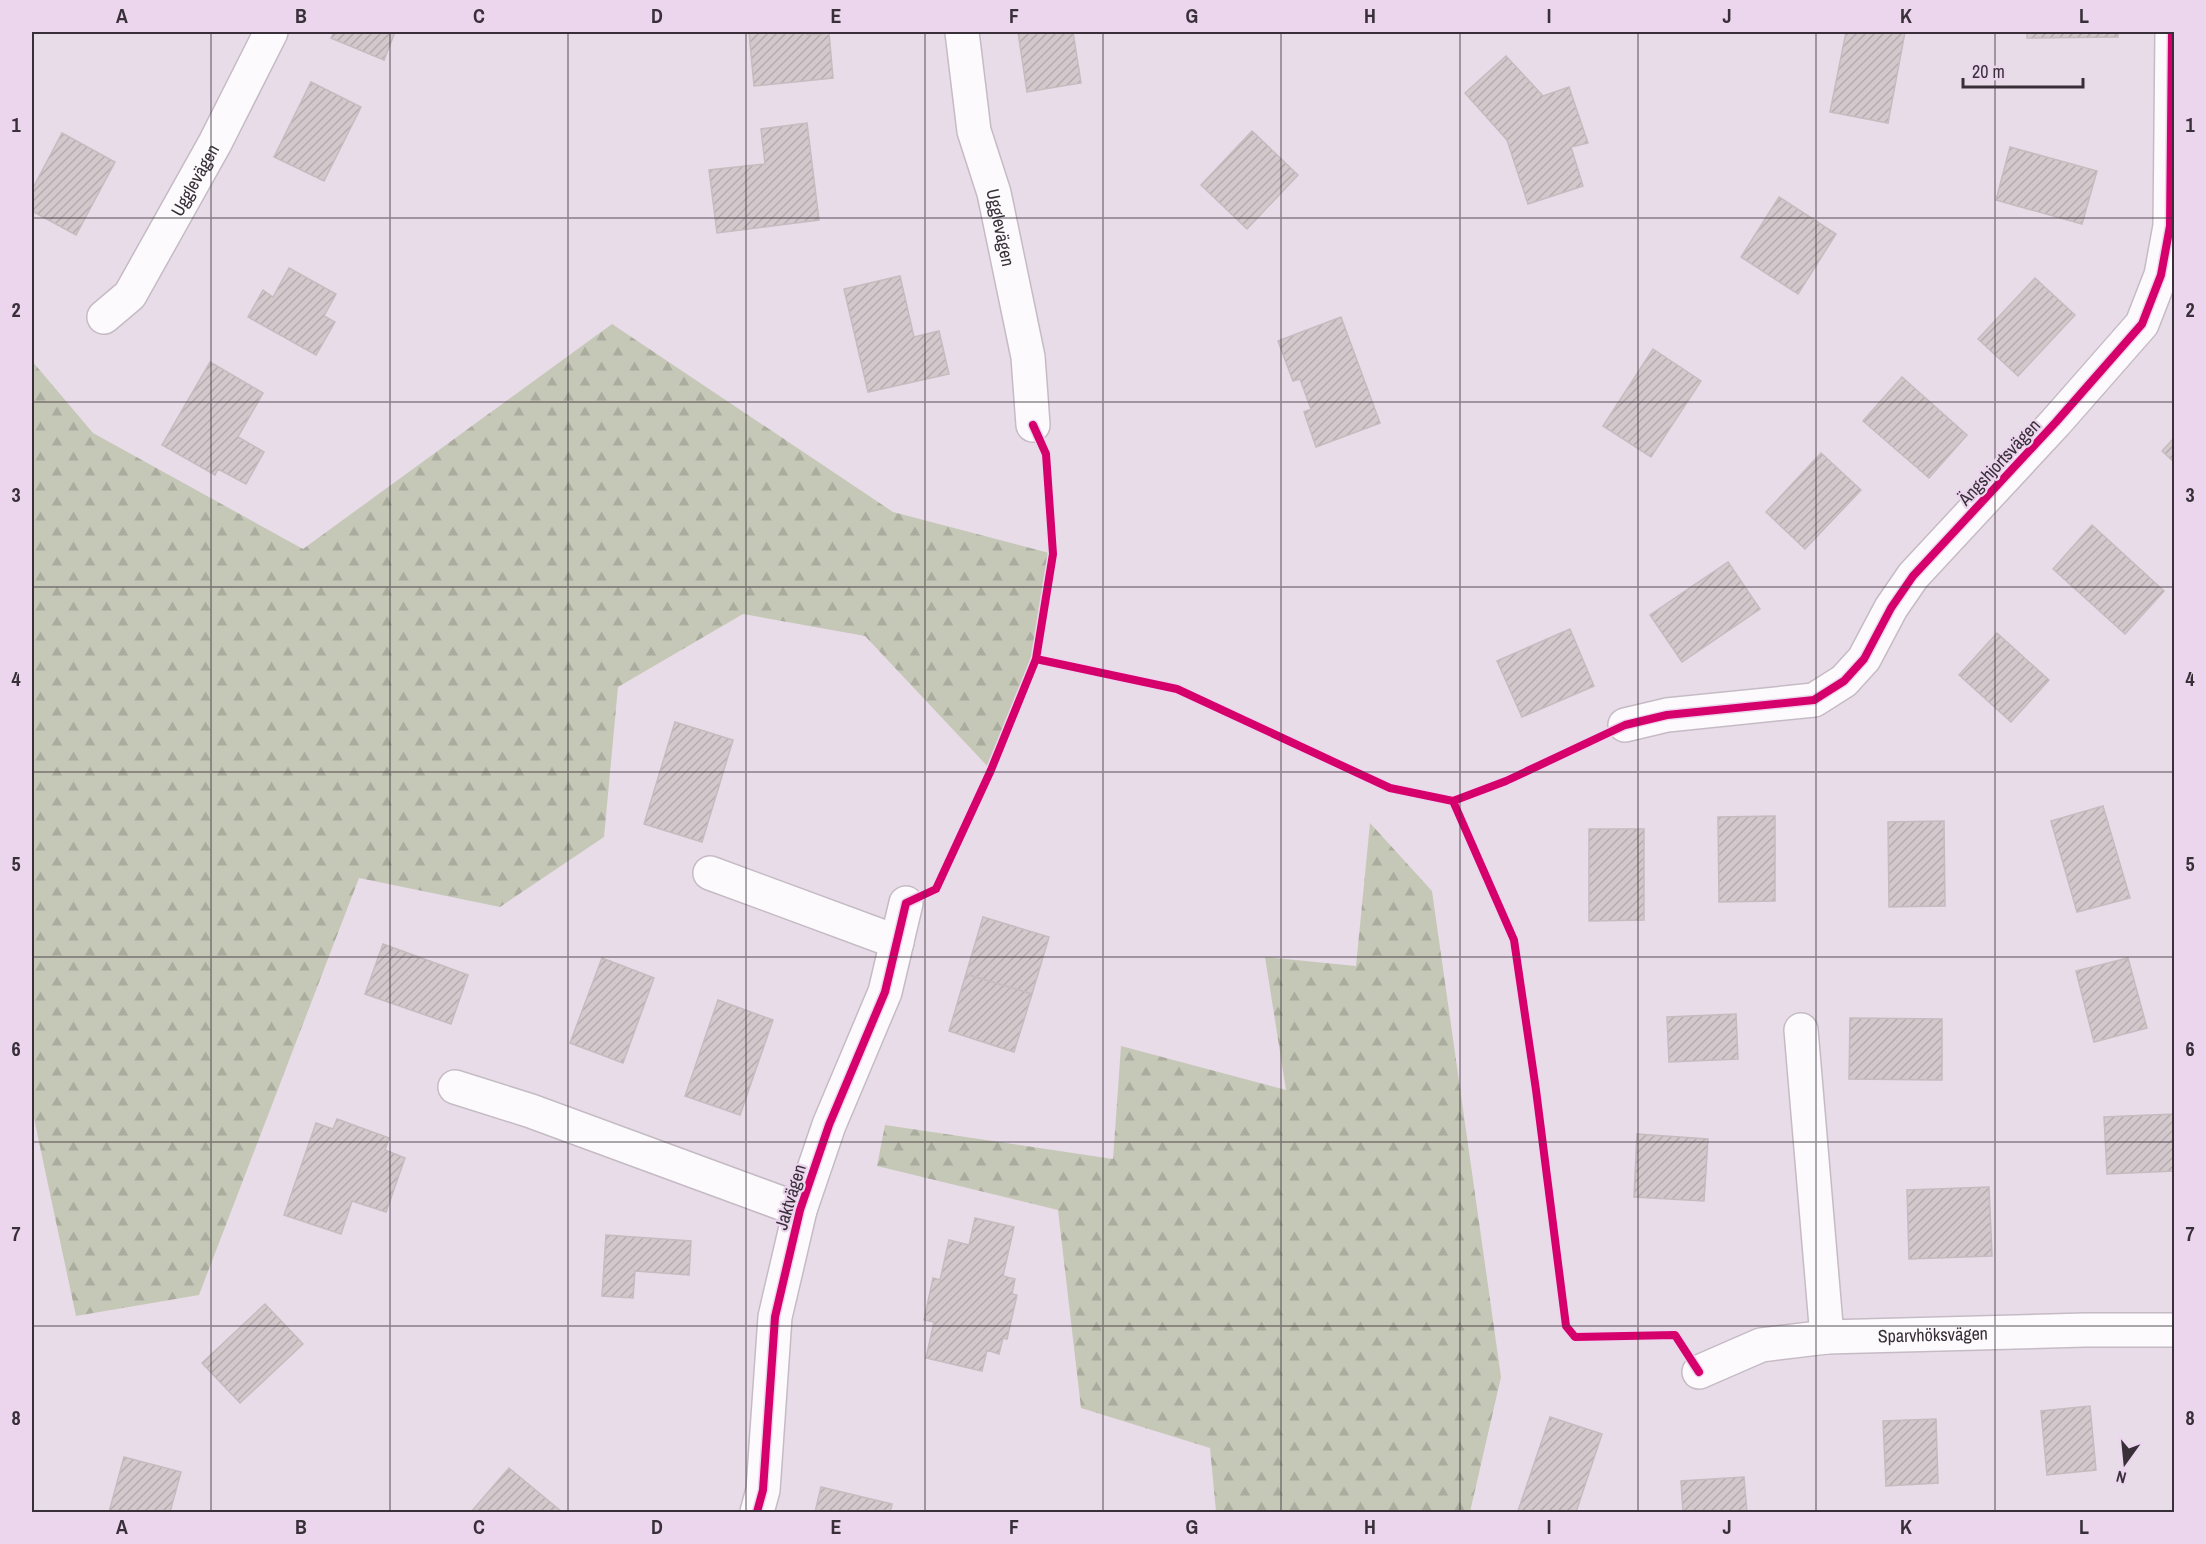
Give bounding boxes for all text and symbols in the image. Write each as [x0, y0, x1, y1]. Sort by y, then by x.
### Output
text: A [116, 2, 128, 29]
text: B [295, 2, 307, 29]
text: C [473, 2, 485, 29]
text: D [651, 2, 663, 29]
text: E [831, 2, 842, 29]
text: F [1009, 2, 1019, 29]
text: G [1186, 2, 1198, 29]
text: H [1364, 2, 1376, 29]
text: I [1547, 2, 1551, 29]
text: J [1722, 2, 1732, 29]
text: K [1900, 2, 1912, 29]
text: L [2079, 2, 2089, 29]
scale bar [1963, 51, 2083, 89]
text: 20 m [1972, 59, 2005, 84]
text: 1 [11, 111, 21, 138]
text: 1 [2185, 111, 2195, 138]
street label: Ugglevägen [164, 139, 225, 220]
street label: Ugglevägen [981, 186, 1021, 269]
text: 2 [11, 296, 21, 323]
text: 2 [2185, 296, 2195, 323]
street label: Ängshjortsvägen [1952, 413, 2046, 511]
text: 3 [11, 481, 21, 508]
text: 3 [2185, 481, 2195, 508]
text: 4 [11, 665, 21, 692]
text: 4 [2185, 665, 2195, 692]
text: 5 [11, 850, 21, 877]
text: 5 [2185, 850, 2195, 877]
text: 6 [11, 1035, 21, 1062]
text: 6 [2185, 1035, 2195, 1062]
street label: Jaktvägen [768, 1161, 812, 1233]
text: 7 [11, 1220, 21, 1247]
text: 7 [2185, 1220, 2195, 1247]
street label: Sparvhöksvägen [1877, 1320, 1988, 1348]
text: 8 [11, 1404, 21, 1431]
text: 8 [2185, 1404, 2195, 1431]
north arrow [2095, 1433, 2155, 1493]
text: N [2114, 1466, 2129, 1489]
text: A [116, 1513, 128, 1540]
text: B [295, 1513, 307, 1540]
text: C [473, 1513, 485, 1540]
text: D [651, 1513, 663, 1540]
text: E [831, 1513, 842, 1540]
text: F [1009, 1513, 1019, 1540]
text: G [1186, 1513, 1198, 1540]
text: H [1364, 1513, 1376, 1540]
text: I [1547, 1513, 1551, 1540]
text: J [1722, 1513, 1732, 1540]
text: K [1900, 1513, 1912, 1540]
text: L [2079, 1513, 2089, 1540]

